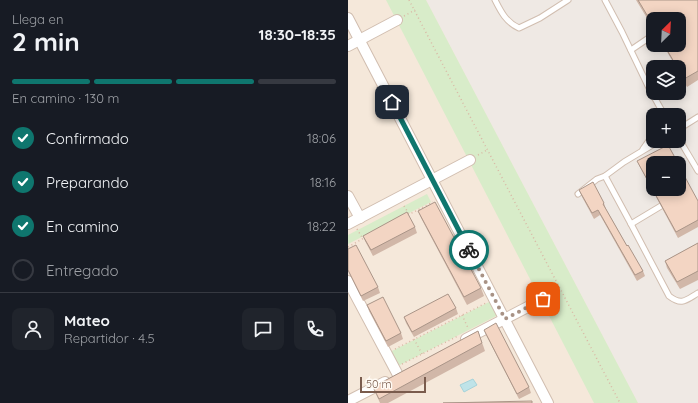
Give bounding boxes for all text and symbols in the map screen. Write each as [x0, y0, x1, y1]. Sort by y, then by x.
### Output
text: Llega en [12, 11, 63, 27]
north arrow [646, 12, 686, 52]
map controls [646, 12, 686, 196]
text: 2 min [12, 25, 80, 58]
text: 18:30–18:35 [259, 25, 336, 44]
button: layers [646, 60, 686, 100]
pin [375, 85, 409, 119]
text: En camino · 130 m [12, 90, 119, 106]
icon: home [381, 91, 403, 113]
button: + [646, 108, 686, 148]
icon: check [12, 127, 34, 149]
text: Confirmado [46, 129, 129, 148]
text: 18:06 [307, 130, 336, 146]
button: − [646, 156, 686, 196]
icon: check [12, 171, 34, 193]
text: Preparando [46, 173, 129, 192]
text: 18:16 [310, 174, 336, 190]
icon: check [12, 215, 34, 237]
text: En camino [46, 217, 119, 236]
text: 18:22 [307, 218, 336, 234]
courier [449, 230, 489, 270]
icon: bike [458, 239, 480, 261]
text: Entregado [46, 261, 119, 280]
pin [526, 282, 560, 316]
icon: bag [532, 288, 554, 310]
button: person [12, 308, 54, 350]
button: chat [242, 308, 284, 350]
button: phone [294, 308, 336, 350]
text: Mateo [64, 311, 110, 330]
text: Repartidor · 4.5 [64, 330, 155, 346]
scale bar [360, 375, 426, 394]
text: 50 m [366, 377, 392, 391]

